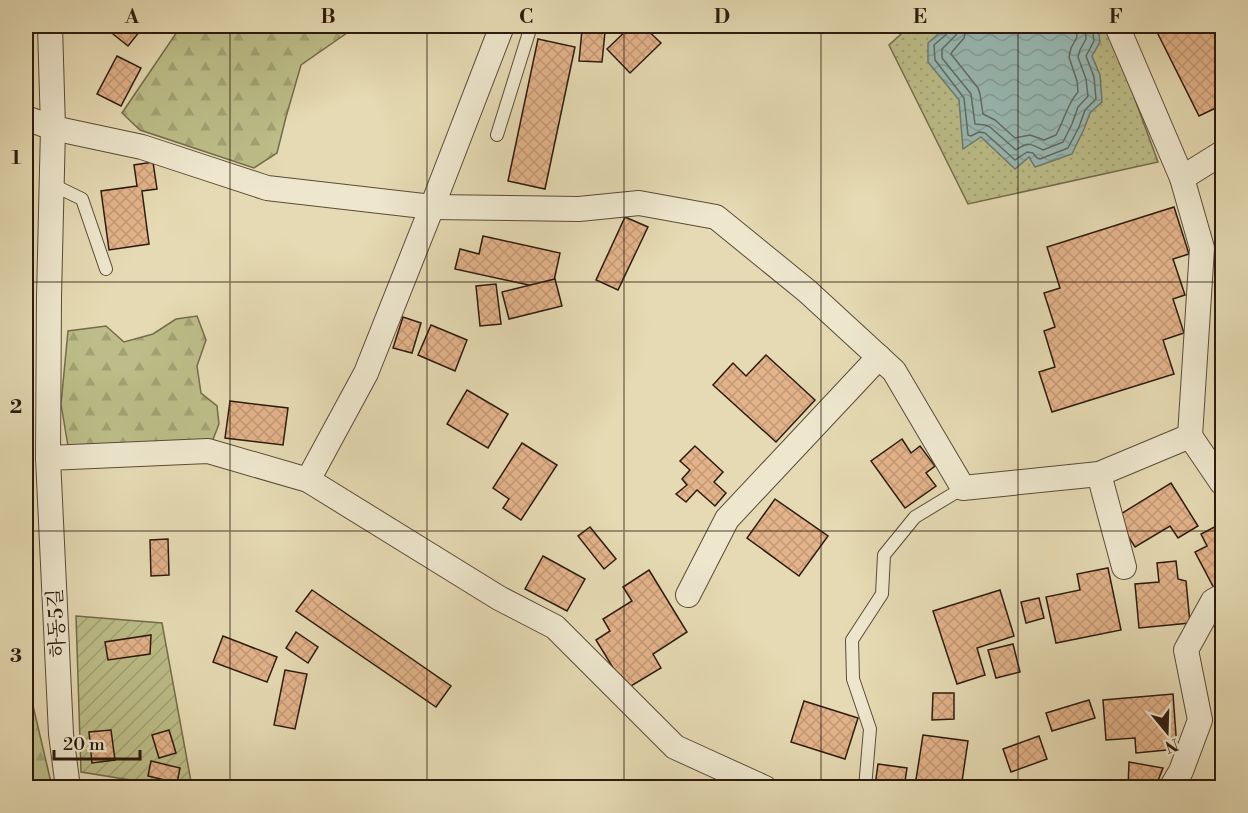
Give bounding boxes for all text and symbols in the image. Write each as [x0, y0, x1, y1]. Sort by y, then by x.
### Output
text: A [124, 5, 140, 30]
text: B [320, 5, 336, 30]
text: C [519, 5, 533, 30]
text: D [714, 5, 730, 30]
text: E [913, 5, 927, 30]
text: F [1109, 5, 1123, 30]
text: 1 [11, 146, 21, 171]
text: 2 [10, 395, 22, 420]
street label: 하동5길 [43, 588, 72, 658]
text: 3 [10, 644, 22, 669]
north arrow [1137, 702, 1197, 762]
scale bar [54, 723, 140, 761]
text: 20 m [63, 733, 105, 756]
text: N [1162, 734, 1181, 757]

